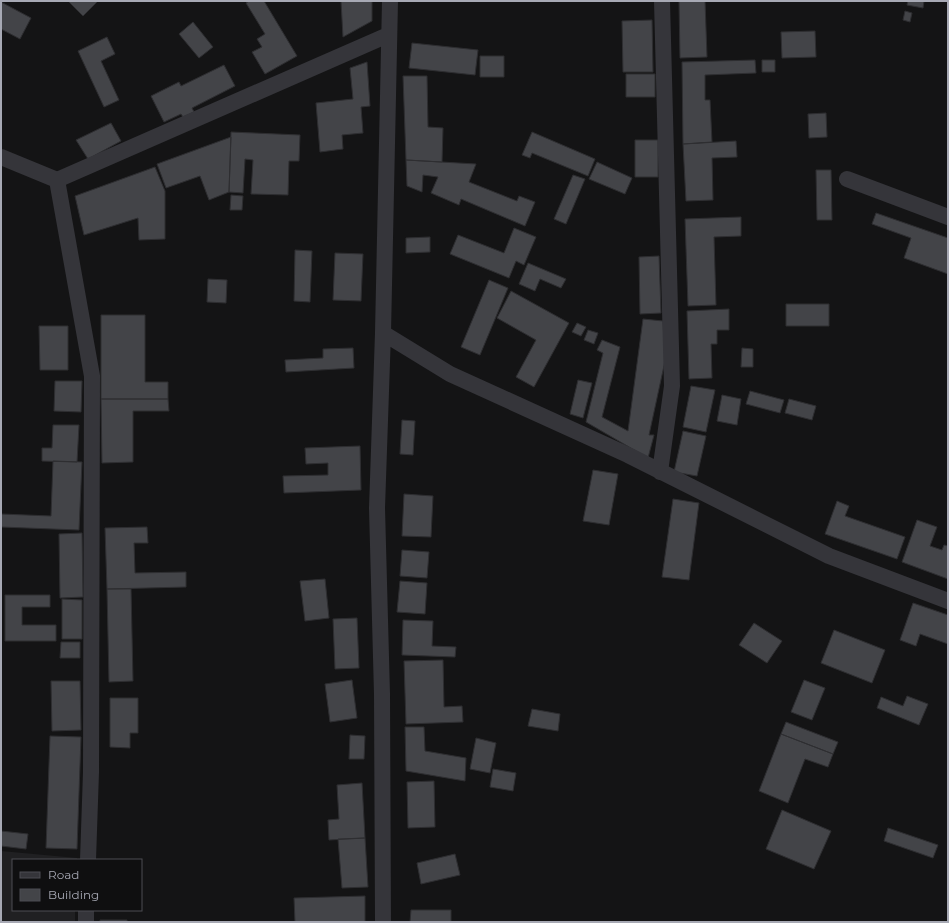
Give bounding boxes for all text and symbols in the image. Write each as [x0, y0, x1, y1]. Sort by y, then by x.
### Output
legend [12, 859, 142, 911]
text: Road [48, 867, 79, 882]
text: Building [48, 887, 99, 902]

